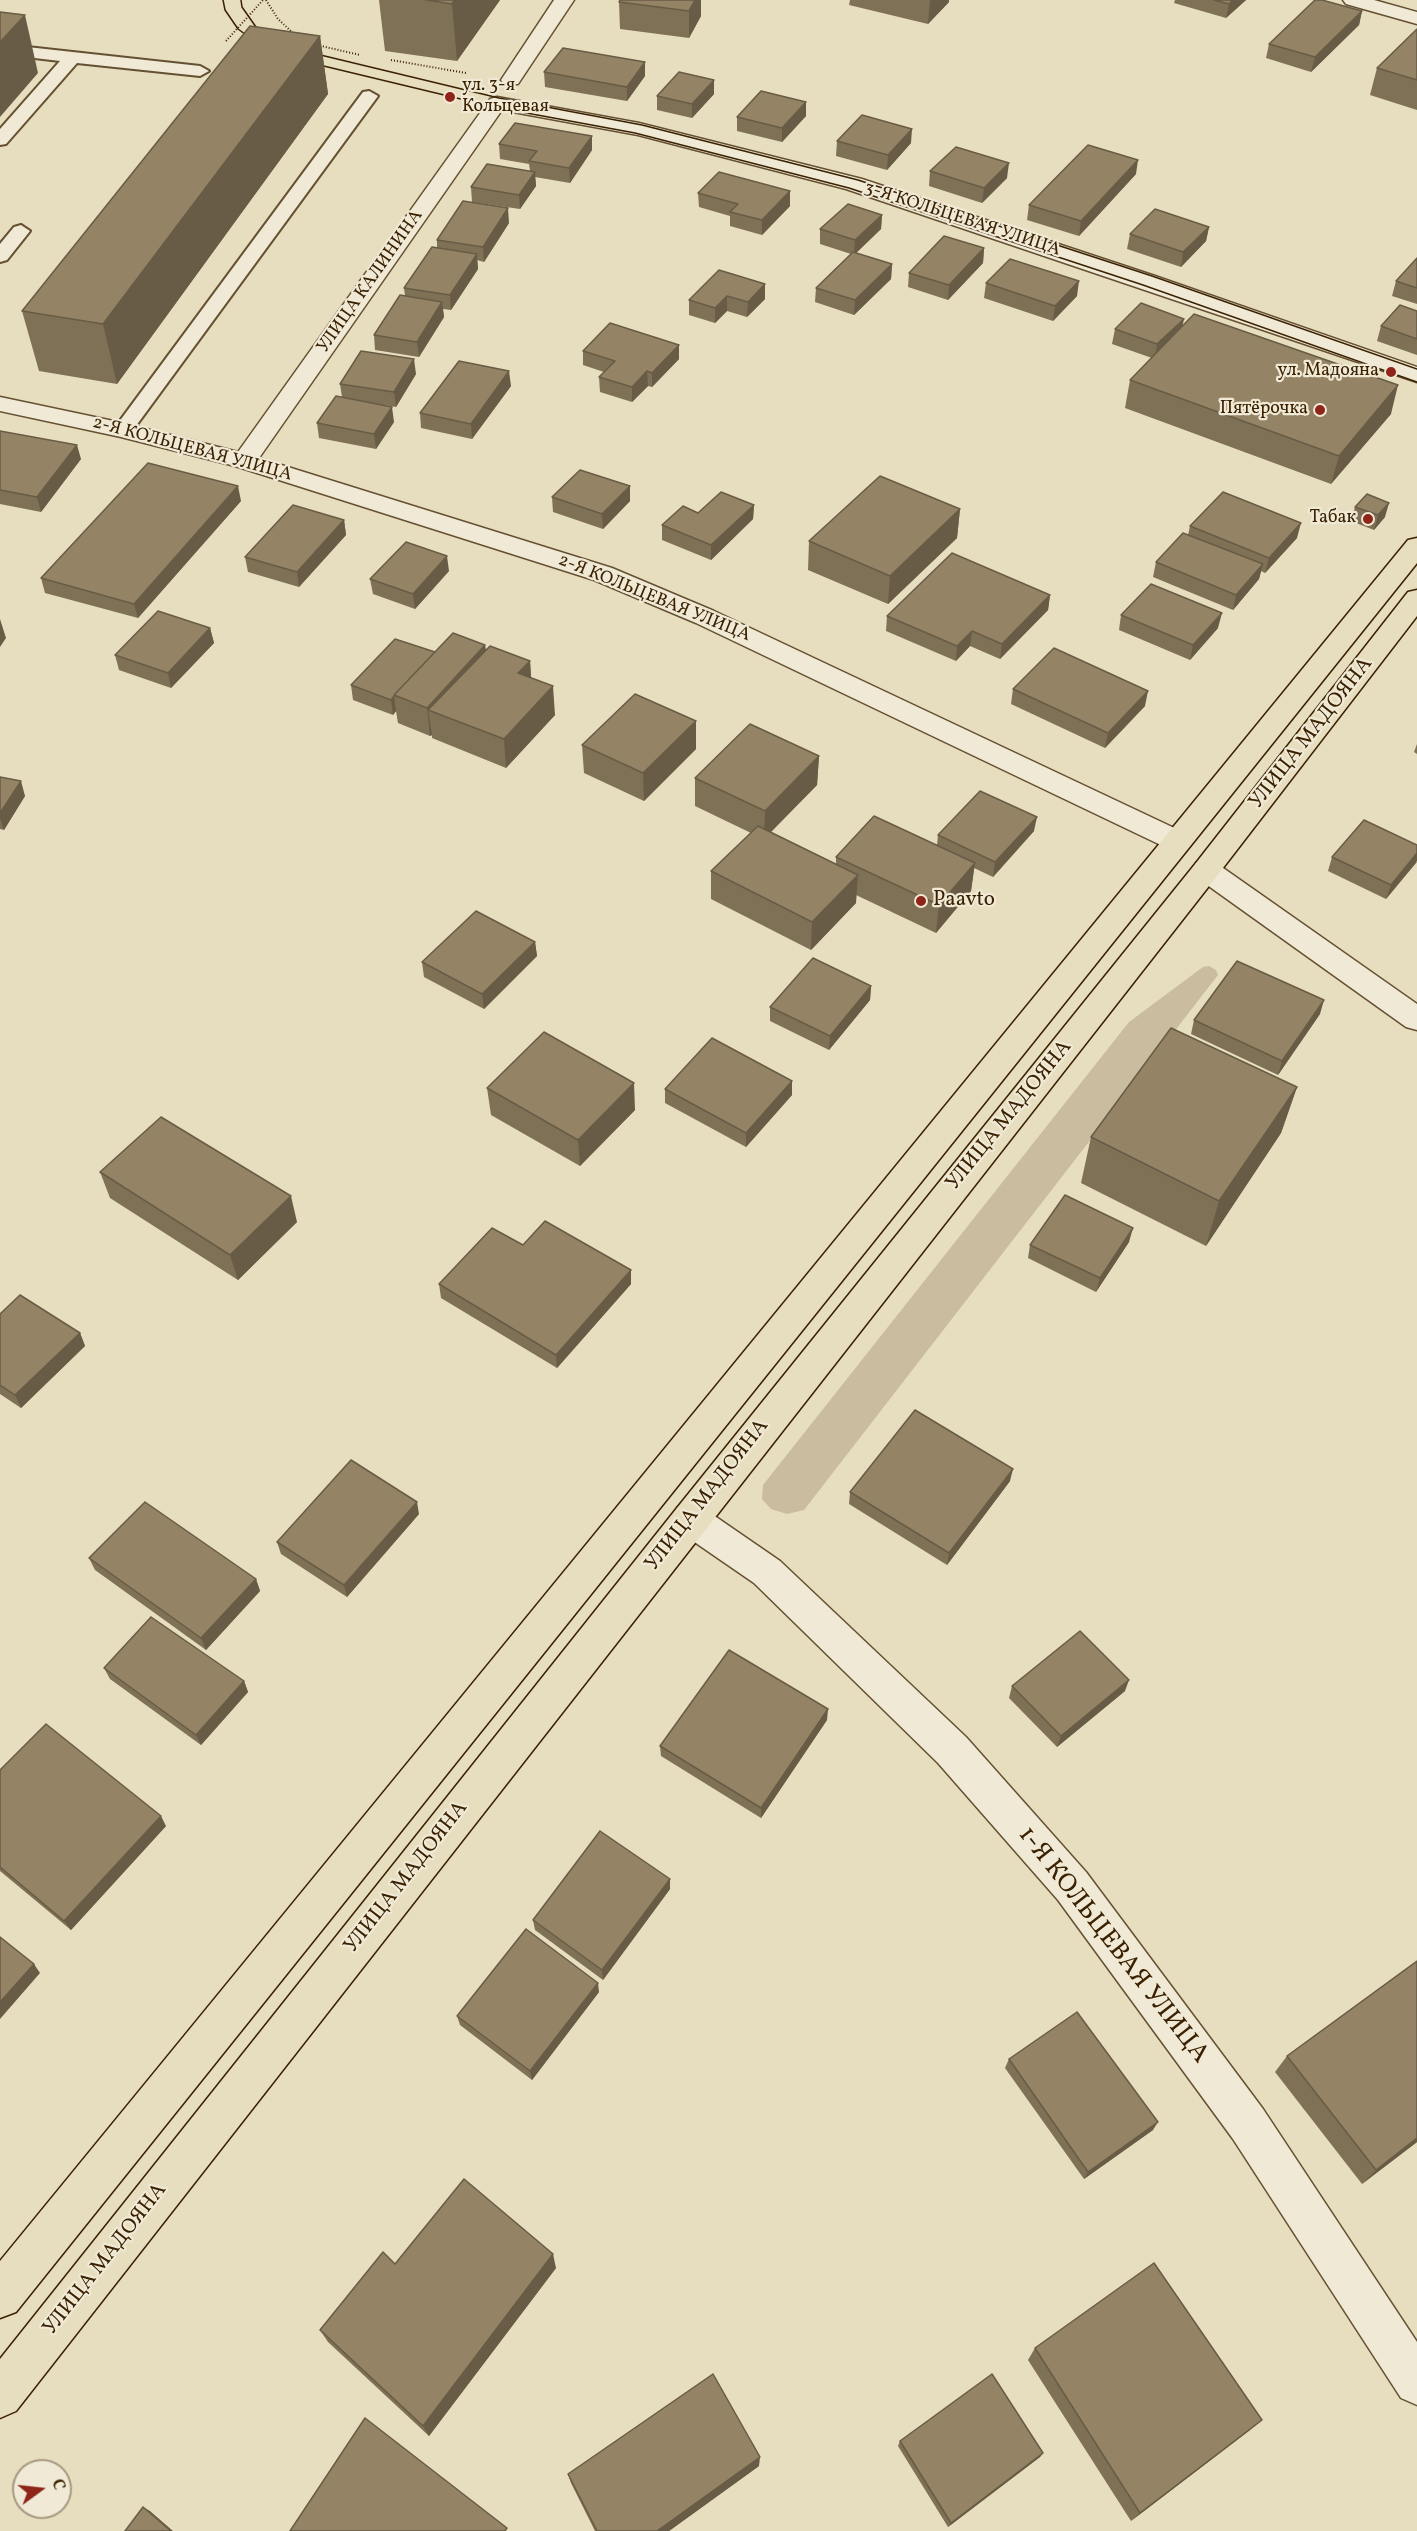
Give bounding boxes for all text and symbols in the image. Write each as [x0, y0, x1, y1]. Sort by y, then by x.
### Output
place label: ул. 3-я Кольцевая [462, 76, 549, 118]
marker: ул. 3-я Кольцевая [443, 90, 457, 104]
street label: 3-Я КОЛЬЦЕВАЯ УЛИЦА [861, 178, 1063, 262]
street label: УЛИЦА КАЛИНИНА [313, 206, 429, 358]
place label: ул. Мадояна [1277, 361, 1379, 383]
marker: ул. Мадояна [1384, 365, 1398, 379]
place label: Пятёрочка [1220, 399, 1308, 421]
marker: Пятёрочка [1313, 403, 1327, 417]
street label: 2-Я КОЛЬЦЕВАЯ УЛИЦА [90, 413, 294, 487]
place label: Табак [1310, 508, 1356, 530]
marker: Табак [1361, 512, 1375, 526]
street label: 2-Я КОЛЬЦЕВАЯ УЛИЦА [555, 551, 753, 647]
street label: УЛИЦА МАДОЯНА [1245, 653, 1379, 815]
place label: Paavto [933, 888, 995, 914]
marker: Paavto [914, 894, 928, 908]
street label: УЛИЦА МАДОЯНА [942, 1036, 1078, 1196]
street label: УЛИЦА МАДОЯНА [641, 1415, 775, 1577]
street label: УЛИЦА МАДОЯНА [340, 1797, 474, 1959]
street label: 1-Я КОЛЬЦЕВАЯ УЛИЦА [1010, 1821, 1214, 2071]
street label: УЛИЦА МАДОЯНА [39, 2179, 173, 2341]
north arrow [12, 2459, 72, 2519]
text: С [45, 2477, 69, 2493]

